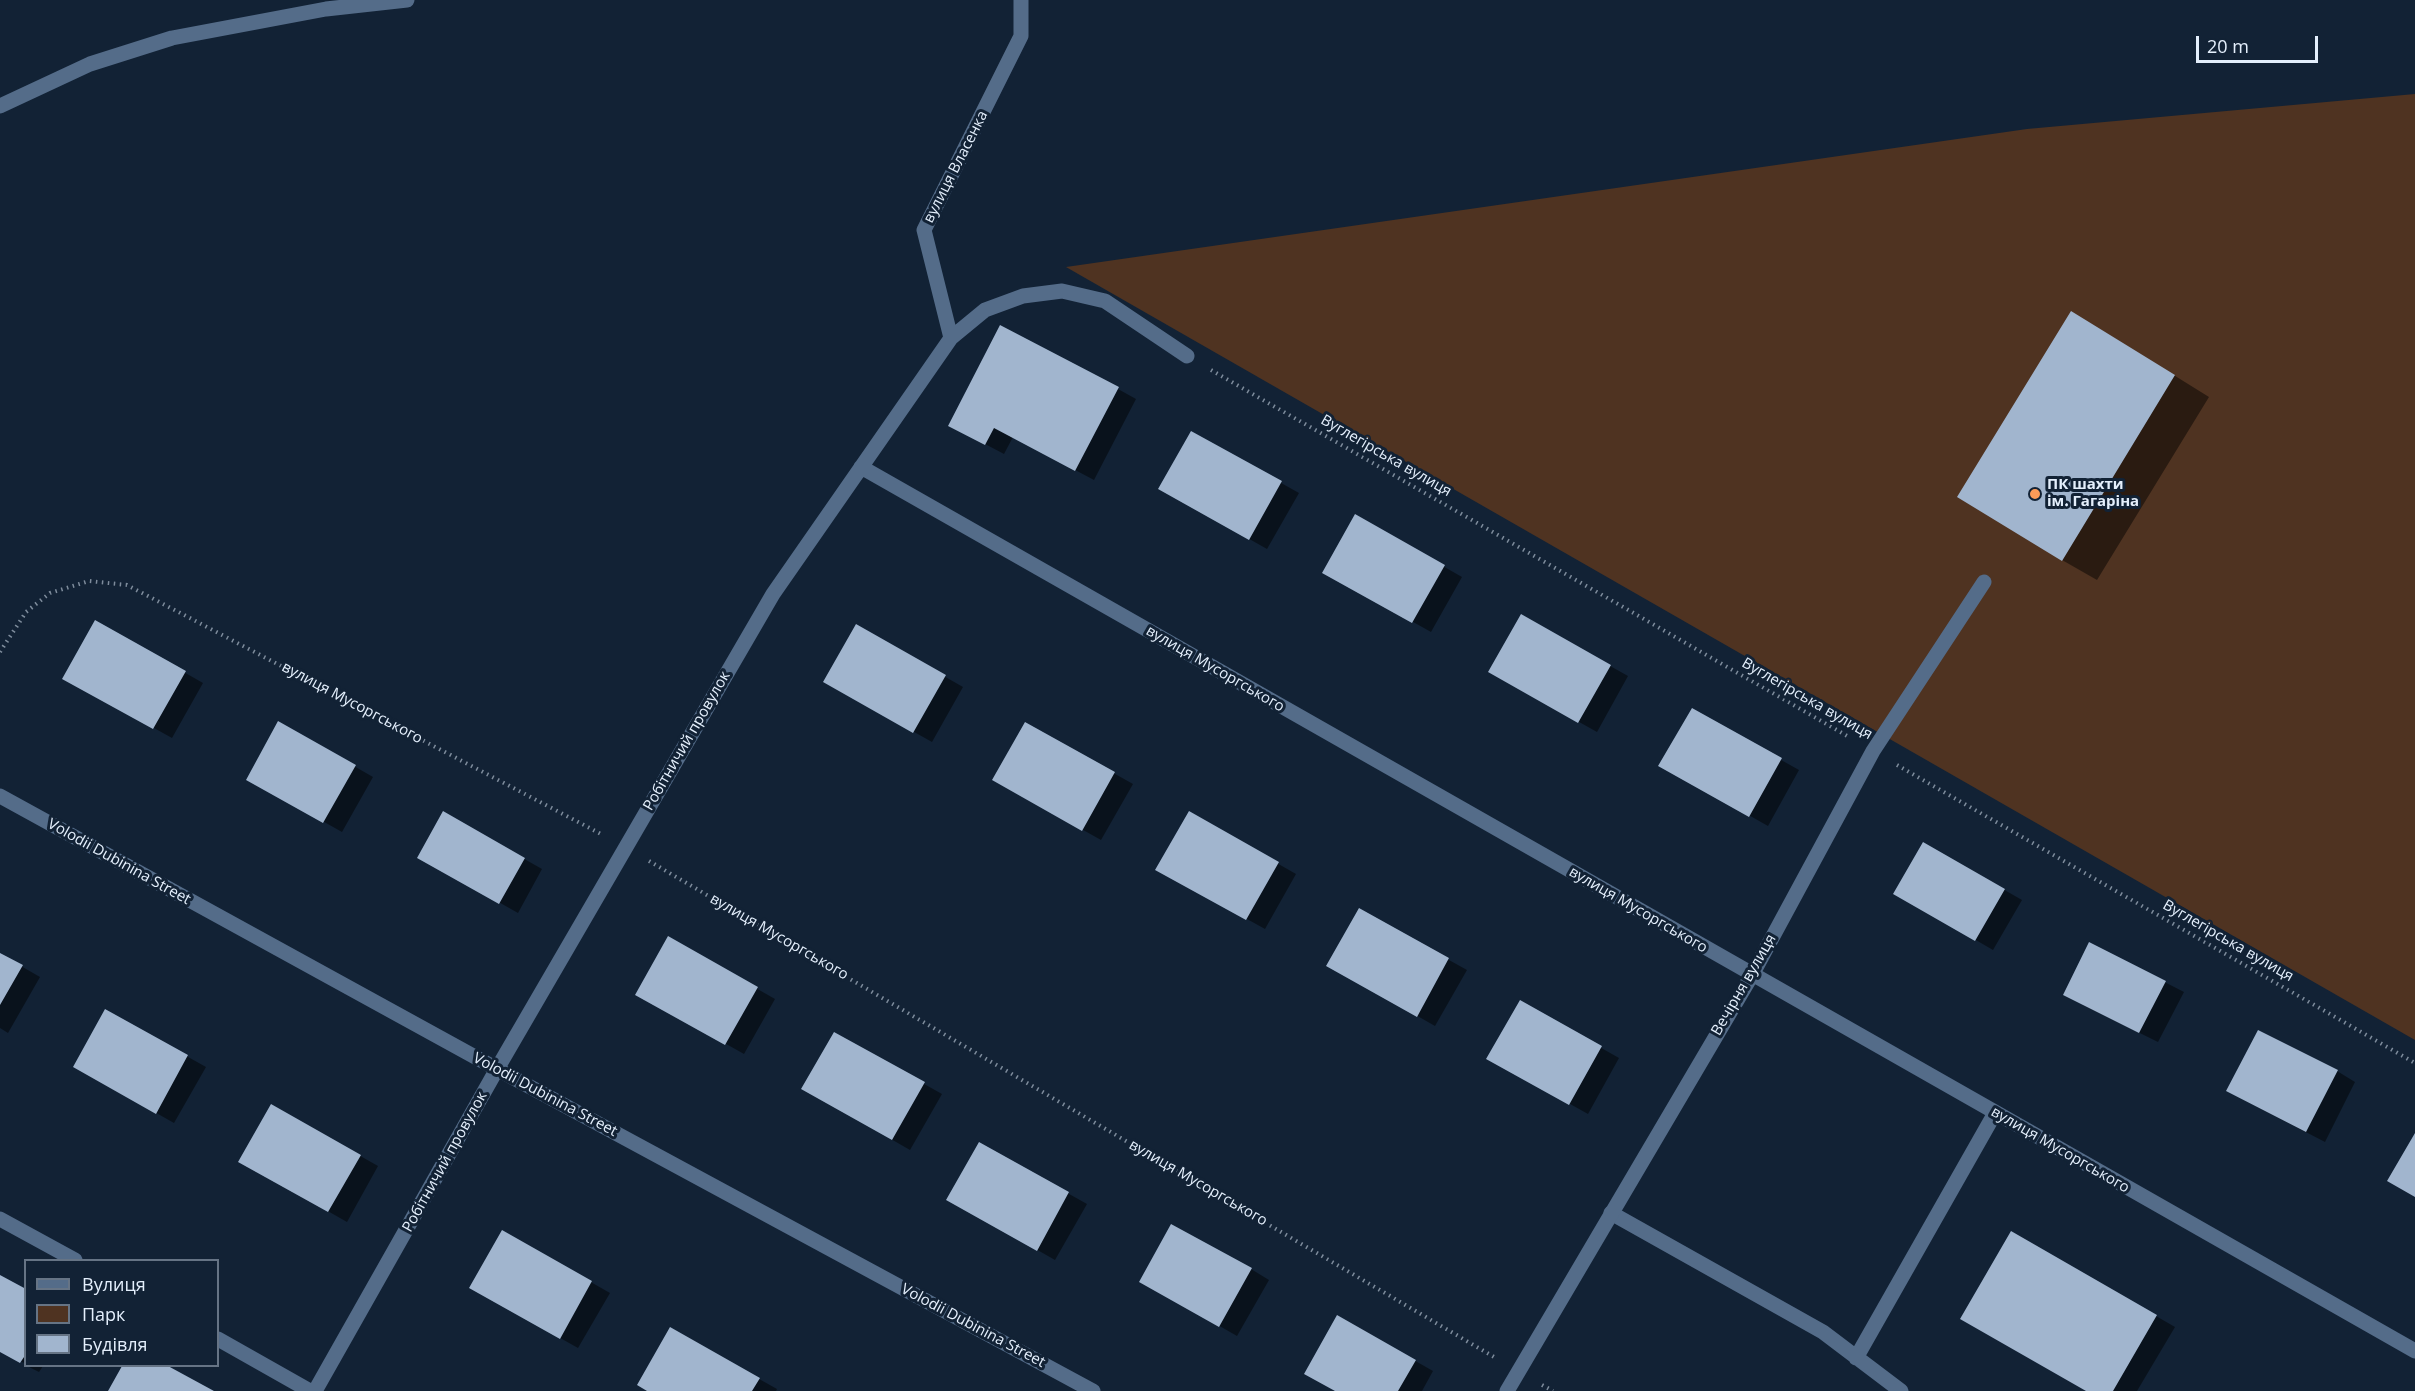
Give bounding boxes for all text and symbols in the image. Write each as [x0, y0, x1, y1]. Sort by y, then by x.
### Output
scale bar [2199, 24, 2320, 62]
text: 20 m [2207, 34, 2249, 58]
street label: вулиця Власенка [920, 108, 992, 226]
street label: Вуглегірська вулиця [1317, 411, 1455, 501]
place label: ПК шахти ім. Гагаріна [2047, 476, 2139, 511]
marker: ПК шахти ім. Гагаріна [2028, 487, 2042, 501]
street label: вулиця Мусоргського [1143, 622, 1287, 716]
street label: Вуглегірська вулиця [1738, 654, 1876, 744]
street label: вулиця Мусоргського [278, 658, 426, 748]
street label: Робітничий провулок [640, 668, 734, 814]
street label: Volodii Dubinina Street [44, 815, 194, 909]
street label: вулиця Мусоргського [1566, 863, 1710, 957]
street label: вулиця Мусоргського [707, 890, 851, 984]
street label: Вуглегірська вулиця [2159, 896, 2297, 986]
street label: Вечірня вулиця [1708, 931, 1780, 1039]
street label: Volodii Dubinina Street [470, 1049, 620, 1141]
street label: Робітничий провулок [399, 1089, 491, 1235]
street label: вулиця Мусоргського [1988, 1103, 2132, 1197]
street label: вулиця Мусоргського [1126, 1136, 1270, 1230]
legend [24, 1259, 219, 1367]
text: Вулиця [82, 1272, 146, 1296]
street label: Volodii Dubinina Street [898, 1280, 1048, 1372]
text: Парк [82, 1302, 125, 1326]
text: Будівля [82, 1332, 148, 1356]

